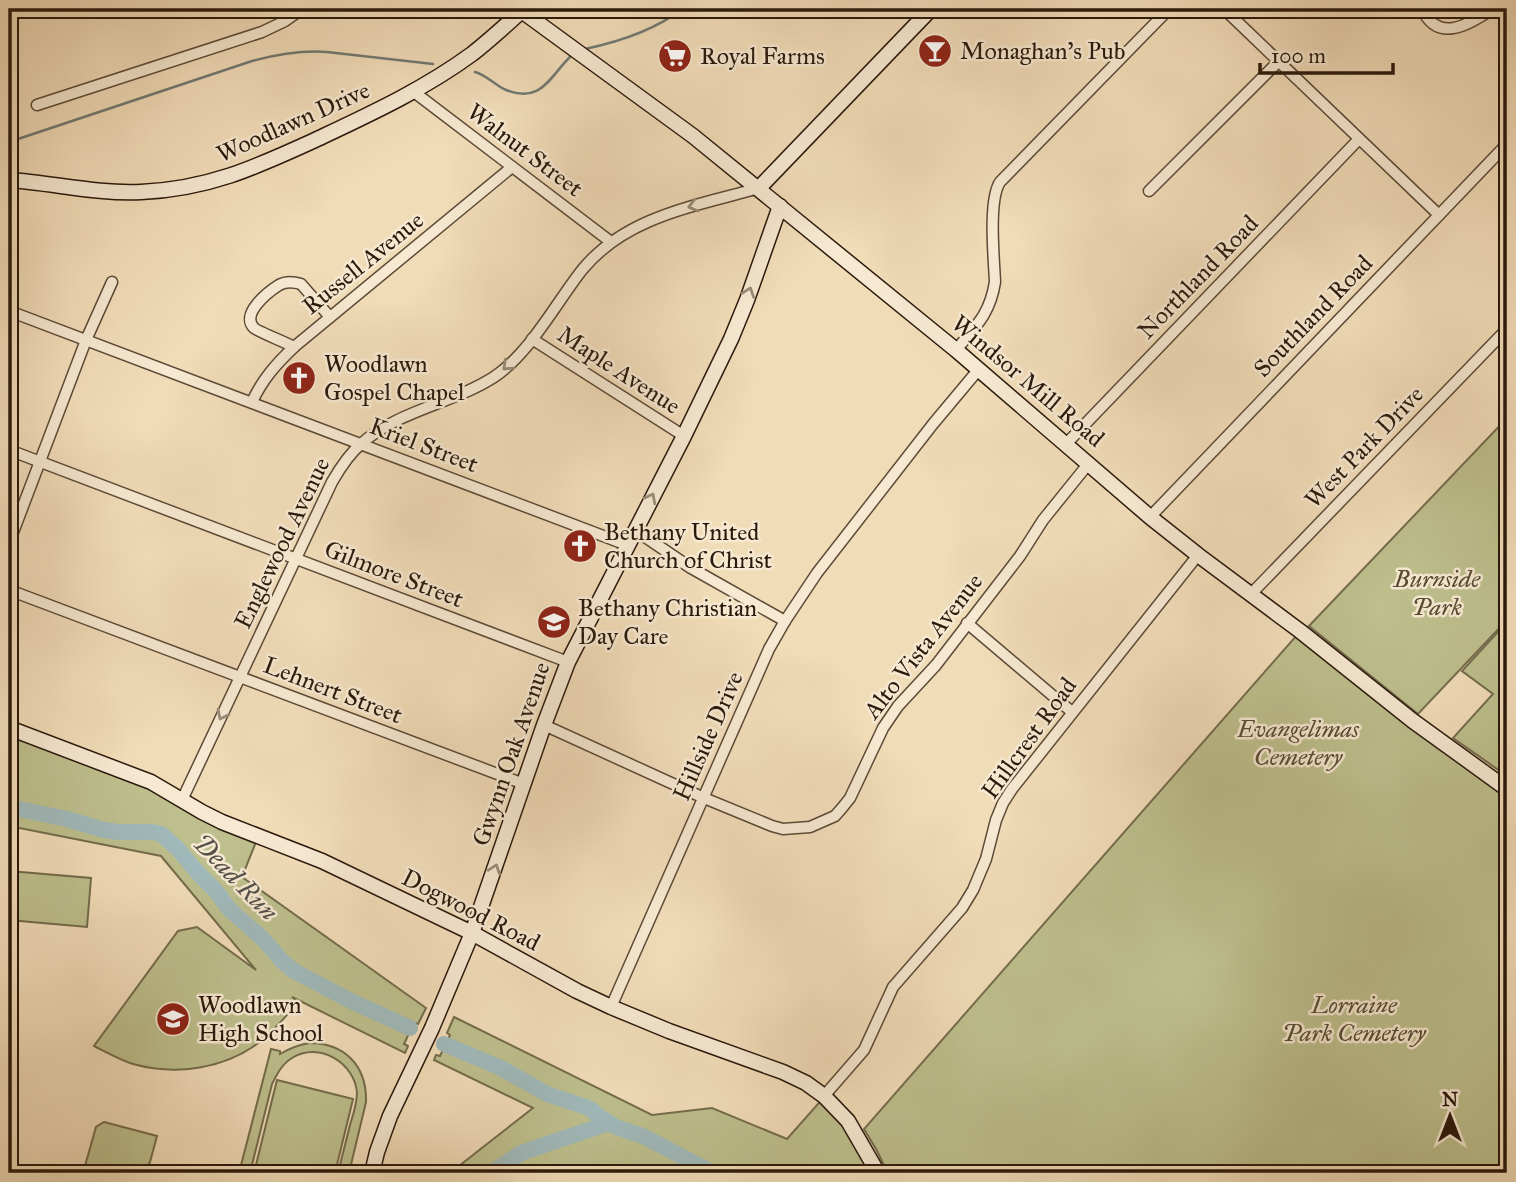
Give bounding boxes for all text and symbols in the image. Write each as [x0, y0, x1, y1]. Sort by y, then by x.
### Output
bar icon: Monaghan's Pub [916, 32, 954, 70]
scale bar [1260, 32, 1394, 76]
place label: Monaghan's Pub [960, 36, 1125, 66]
supermarket icon: Royal Farms [656, 37, 694, 75]
place label: Royal Farms [700, 41, 825, 71]
text: 100 m [1271, 43, 1326, 69]
street label: Woodlawn Drive [212, 75, 374, 169]
street label: Walnut Street [461, 97, 589, 204]
one-way arrow [687, 198, 699, 213]
street label: Russell Avenue [296, 205, 430, 321]
street label: Northland Road [1131, 209, 1265, 345]
street label: Southland Road [1247, 249, 1379, 383]
one-way arrow [741, 287, 755, 299]
street label: Windsor Mill Road [946, 308, 1110, 454]
street label: Maple Avenue [552, 319, 686, 421]
place label: Woodlawn Gospel Chapel [324, 349, 465, 407]
one-way arrow [502, 357, 515, 370]
church icon: Woodlawn Gospel Chapel [280, 359, 318, 397]
street label: West Park Drive [1298, 380, 1430, 514]
street label: Kriel Street [365, 411, 483, 480]
street label: Englewood Avenue [227, 452, 337, 634]
one-way arrow [643, 493, 657, 505]
place label: Bethany United Church of Christ [604, 517, 772, 575]
church icon: Bethany United Church of Christ [561, 527, 599, 565]
street label: Gilmore Street [320, 534, 468, 614]
park label: Burnside Park [1393, 564, 1481, 622]
street label: Alto Vista Avenue [856, 567, 989, 726]
place label: Bethany Christian Day Care [578, 593, 757, 651]
school or university icon: Bethany Christian Day Care [535, 603, 573, 641]
street label: Lehnert Street [259, 650, 407, 730]
street label: Gwynn Oak Avenue [465, 658, 557, 850]
street label: Hillside Drive [666, 667, 750, 805]
street label: Hillcrest Road [975, 671, 1083, 805]
one-way arrow [217, 708, 231, 720]
park label: Evangelimas Cemetery [1236, 714, 1360, 772]
water label: Dead Run [187, 827, 285, 927]
street label: Dogwood Road [397, 862, 545, 958]
one-way arrow [487, 863, 501, 876]
place label: Woodlawn High School [198, 990, 324, 1048]
park label: Lorraine Park Cemetery [1282, 990, 1427, 1048]
school or university icon: Woodlawn High School [154, 1000, 192, 1038]
north arrow [1414, 1080, 1484, 1150]
text: N [1442, 1088, 1458, 1111]

